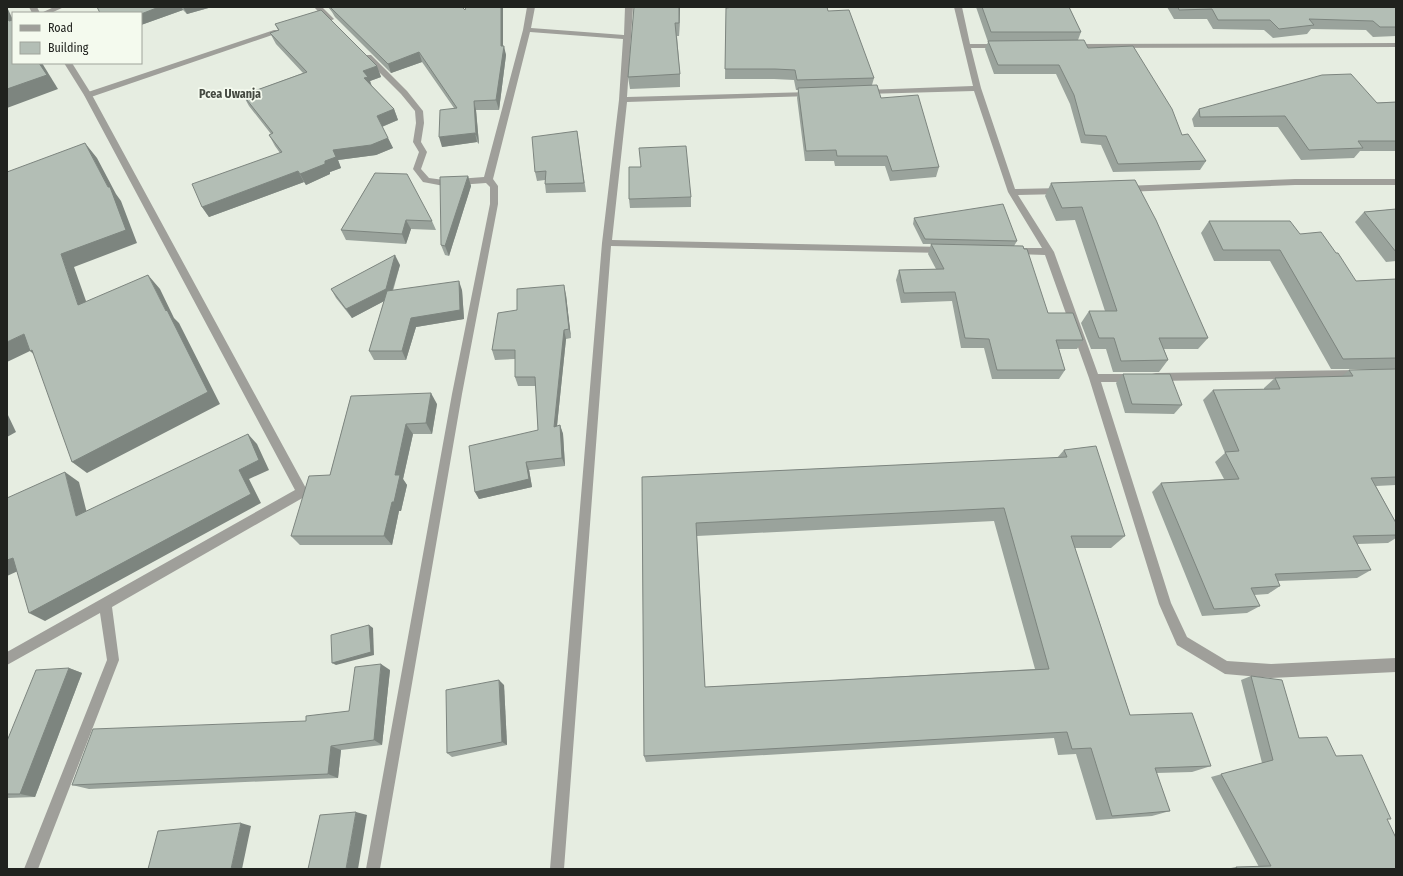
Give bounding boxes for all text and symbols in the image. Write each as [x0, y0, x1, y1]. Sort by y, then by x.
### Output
legend [12, 12, 142, 64]
text: Road [48, 21, 73, 35]
text: Building [48, 41, 89, 55]
district label: Pcea Uwanja [199, 87, 261, 101]

